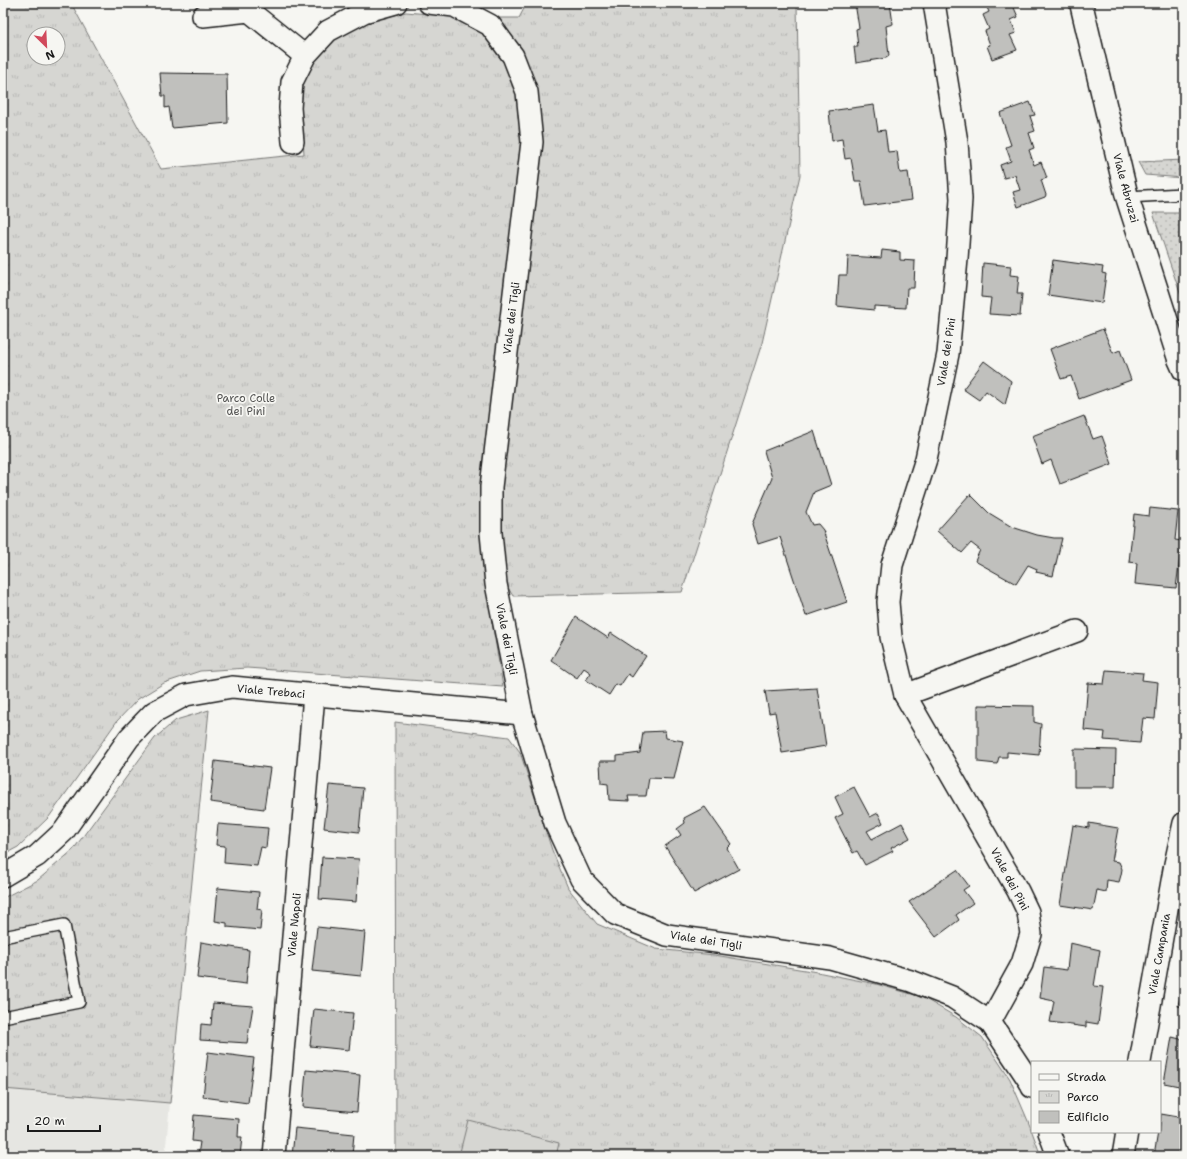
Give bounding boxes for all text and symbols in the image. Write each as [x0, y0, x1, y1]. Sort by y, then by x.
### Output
north arrow [26, 26, 66, 66]
text: N [43, 46, 57, 63]
street label: Viale Abruzzi [1109, 152, 1142, 225]
street label: Viale dei Tigli [500, 281, 523, 355]
street label: Viale dei Pini [934, 317, 959, 387]
park label: Parco Colle dei Pini [217, 391, 275, 419]
street label: Viale dei Tigli [492, 602, 521, 676]
street label: Viale Trebaci [236, 681, 306, 702]
street label: Viale dei Pini [987, 845, 1032, 913]
street label: Viale Napoli [284, 892, 305, 958]
street label: Viale Campania [1145, 912, 1174, 996]
street label: Viale dei Tigli [669, 927, 743, 954]
legend [1031, 1061, 1161, 1133]
text: Strada [1067, 1069, 1107, 1085]
text: Parco [1067, 1089, 1099, 1105]
scale bar [28, 1107, 100, 1133]
text: Edificio [1067, 1109, 1109, 1125]
text: 20 m [34, 1113, 65, 1129]

